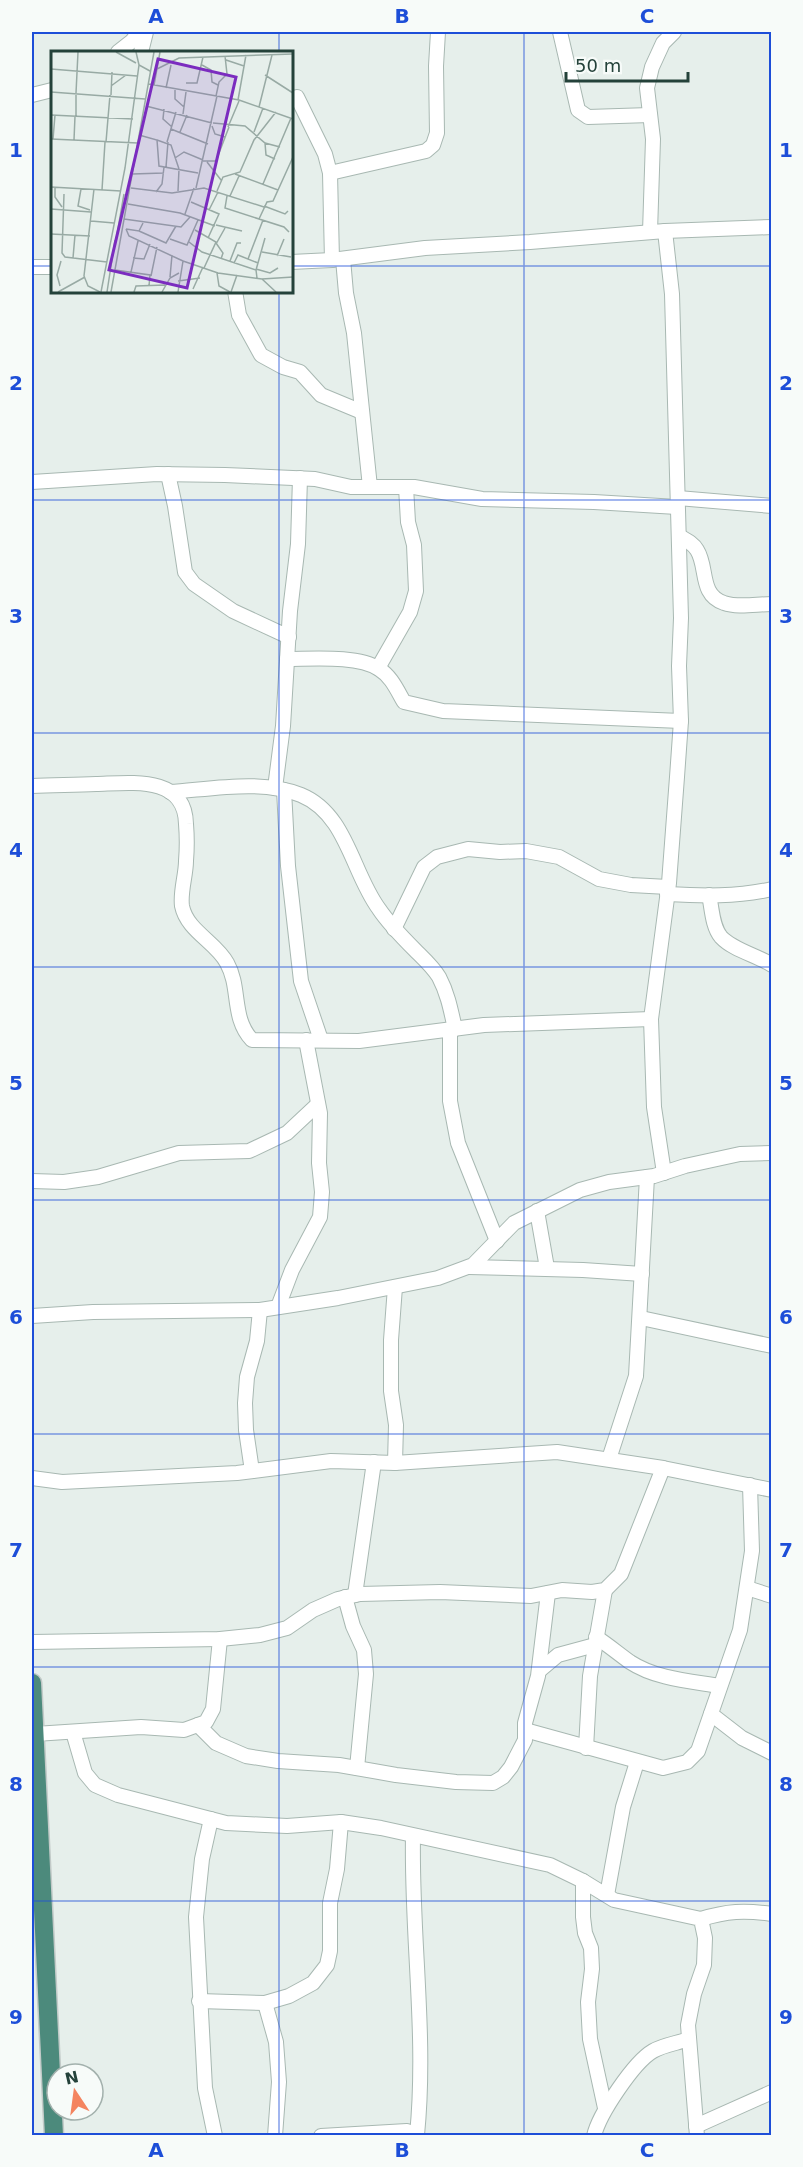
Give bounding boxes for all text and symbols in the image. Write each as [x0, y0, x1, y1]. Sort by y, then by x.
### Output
text: A [148, 4, 164, 28]
text: B [394, 4, 410, 28]
text: C [640, 4, 654, 28]
scale bar [566, 45, 688, 83]
inset map [51, 51, 292, 292]
text: 50 m [575, 55, 621, 76]
text: 1 [9, 138, 23, 162]
text: 1 [779, 138, 793, 162]
text: 2 [9, 371, 23, 395]
text: 2 [779, 371, 793, 395]
text: 3 [9, 604, 23, 628]
text: 3 [779, 604, 793, 628]
text: 4 [9, 838, 23, 862]
text: 4 [779, 838, 793, 862]
text: 5 [9, 1071, 23, 1095]
text: 5 [779, 1071, 793, 1095]
text: 6 [9, 1305, 23, 1329]
text: 6 [779, 1305, 793, 1329]
text: 7 [9, 1538, 23, 1562]
text: 7 [779, 1538, 793, 1562]
text: 8 [9, 1772, 23, 1796]
text: 8 [779, 1772, 793, 1796]
text: 9 [9, 2005, 23, 2029]
text: 9 [779, 2005, 793, 2029]
north arrow [45, 2062, 105, 2122]
text: N [63, 2067, 80, 2089]
text: A [148, 2138, 164, 2162]
text: B [394, 2138, 410, 2162]
text: C [640, 2138, 654, 2162]

